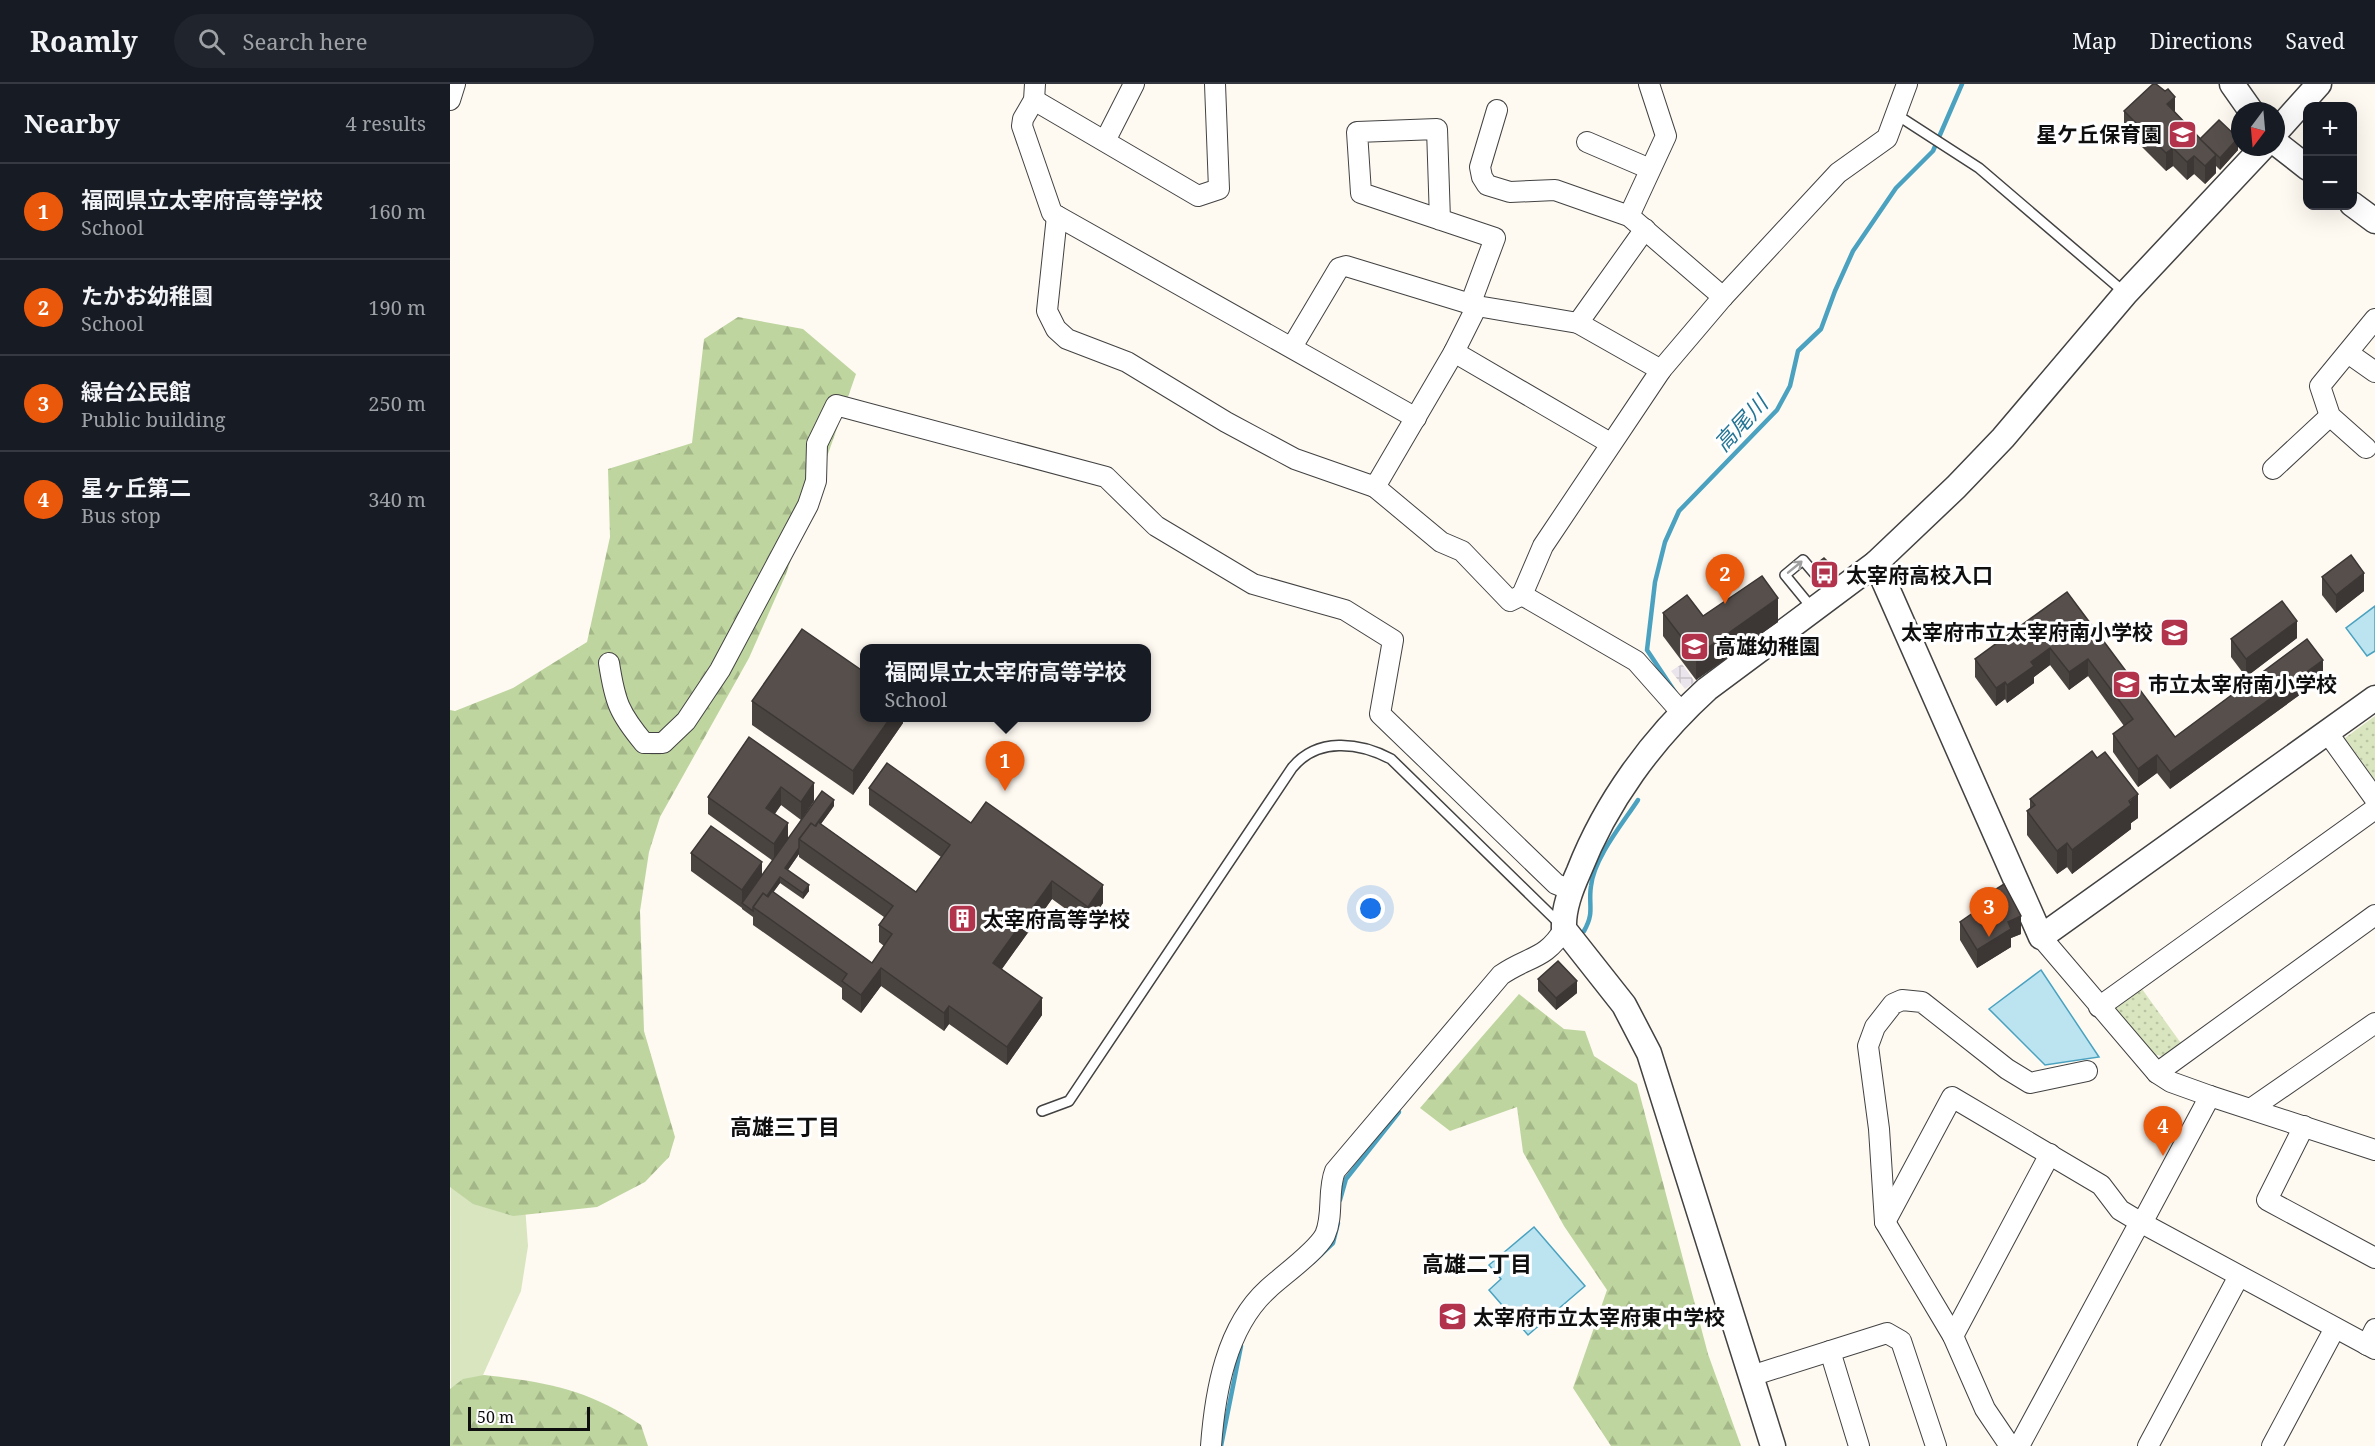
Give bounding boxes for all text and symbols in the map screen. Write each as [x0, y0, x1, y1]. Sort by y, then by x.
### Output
search box [174, 14, 594, 68]
text: Roamly [30, 22, 138, 60]
icon: search [195, 25, 228, 58]
text: Search here [243, 26, 367, 56]
text: Map [2072, 27, 2117, 55]
text: Directions [2150, 27, 2252, 55]
text: Saved [2285, 27, 2345, 55]
north arrow [2231, 102, 2285, 156]
map controls [2303, 102, 2357, 210]
button: + [2303, 102, 2357, 156]
text: Nearby [24, 105, 120, 141]
text: 4 results [346, 110, 426, 137]
school or university icon: 星ケ丘保育園 [2167, 118, 2199, 150]
place label: 星ケ丘保育園 [2036, 120, 2162, 148]
button: − [2303, 156, 2357, 210]
text: 福岡県立太宰府高等学校 [81, 184, 323, 214]
text: 1 [38, 198, 49, 225]
text: 160 m [368, 198, 426, 225]
text: School [81, 214, 144, 241]
text: たかお幼稚園 [81, 280, 213, 310]
text: 2 [38, 294, 49, 321]
text: 190 m [368, 294, 426, 321]
text: School [81, 310, 144, 337]
text: 緑台公民館 [81, 376, 191, 406]
water label: 高尾川 [1707, 387, 1775, 457]
text: 3 [38, 390, 49, 417]
text: 250 m [368, 390, 426, 417]
text: Public building [81, 406, 226, 433]
text: 星ヶ丘第二 [81, 472, 191, 502]
text: 4 [38, 486, 49, 513]
text: 340 m [368, 486, 426, 513]
text: Bus stop [81, 502, 161, 529]
pin: 2 [1706, 554, 1744, 604]
bus stop icon: 太宰府高校入口 [1809, 559, 1841, 591]
one-way arrow [1786, 561, 1802, 574]
place label: 太宰府高校入口 [1846, 561, 1993, 589]
school or university icon: 太宰府市立太宰府南小学校 [2158, 616, 2190, 648]
place label: 太宰府市立太宰府南小学校 [1901, 618, 2153, 646]
school or university icon: 高雄幼稚園 [1678, 630, 1710, 662]
place label: 高雄幼稚園 [1715, 632, 1820, 660]
popup [860, 644, 1151, 722]
text: 福岡県立太宰府高等学校 [884, 656, 1127, 686]
school or university icon: 市立太宰府南小学校 [2111, 668, 2143, 700]
place label: 市立太宰府南小学校 [2148, 670, 2337, 698]
text: School [884, 686, 947, 713]
pin: 1 [986, 742, 1024, 791]
pin: 3 [1970, 888, 2008, 937]
your location [1356, 894, 1385, 923]
building icon: 太宰府高等学校 [946, 903, 978, 935]
place label: 太宰府高等学校 [983, 905, 1130, 933]
pin: 4 [2144, 1106, 2182, 1156]
district label: 高雄三丁目 [730, 1111, 840, 1141]
district label: 高雄二丁目 [1422, 1248, 1532, 1278]
school or university icon: 太宰府市立太宰府東中学校 [1436, 1301, 1468, 1333]
place label: 太宰府市立太宰府東中学校 [1473, 1303, 1725, 1331]
scale bar [468, 1404, 590, 1432]
text: 50 m [477, 1406, 514, 1428]

